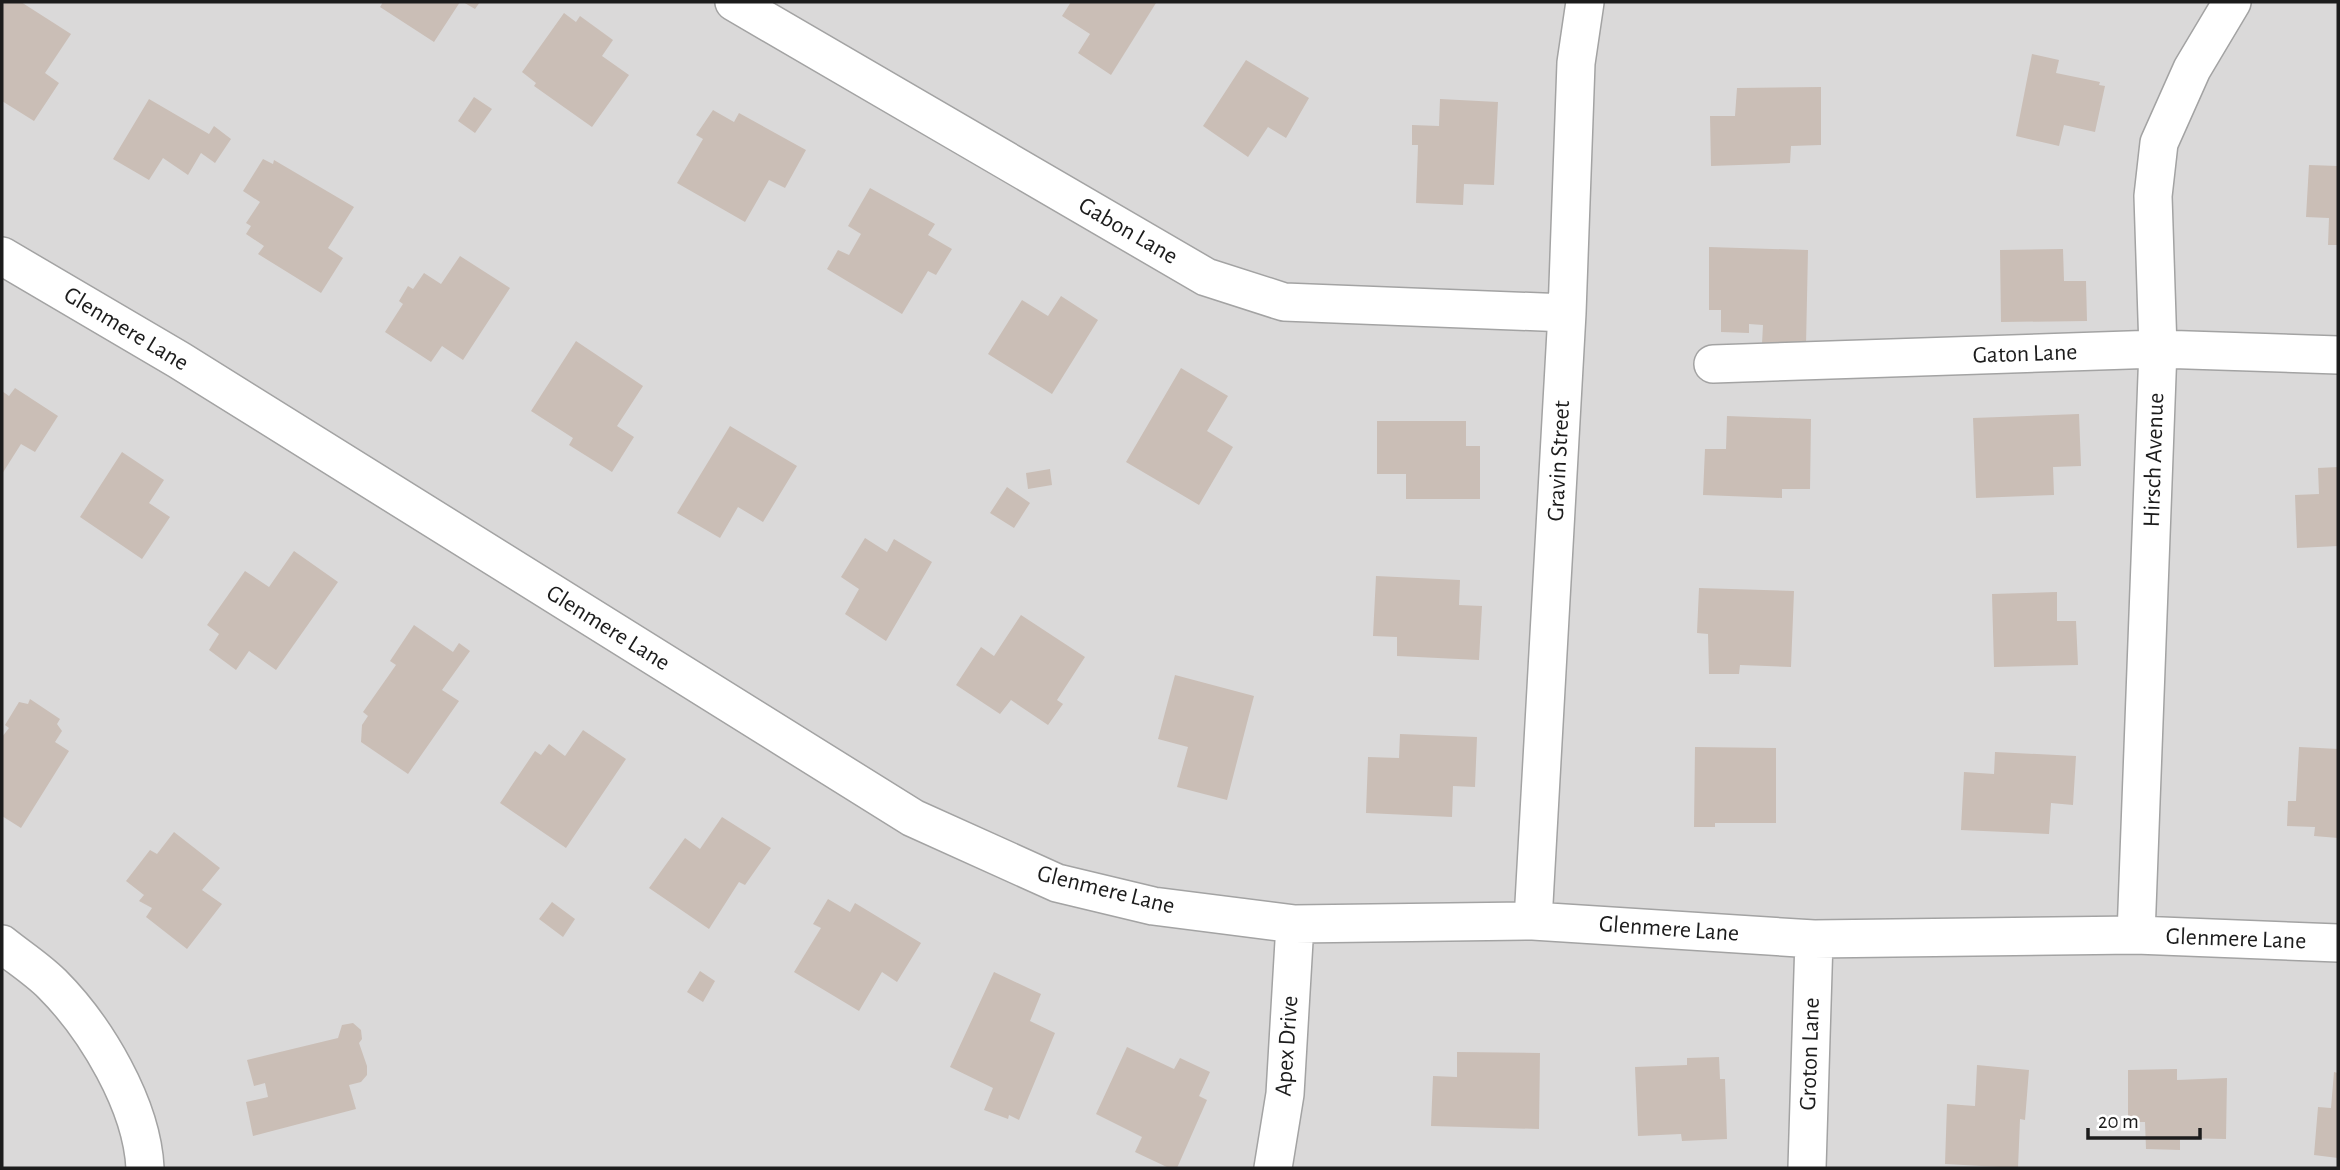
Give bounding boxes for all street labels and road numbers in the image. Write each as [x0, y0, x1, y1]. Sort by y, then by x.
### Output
street label: Gabon Lane [1074, 193, 1182, 269]
street label: Glenmere Lane [60, 283, 192, 375]
street label: Gaton Lane [1972, 340, 2078, 368]
street label: Hirsch Avenue [2140, 392, 2168, 528]
street label: Gravin Street [1544, 400, 1574, 522]
street label: Glenmere Lane [542, 581, 674, 675]
street label: Glenmere Lane [1035, 861, 1177, 919]
street label: Glenmere Lane [1598, 912, 1740, 946]
street label: Glenmere Lane [2165, 925, 2307, 953]
street label: Apex Drive [1272, 995, 1302, 1097]
street label: Groton Lane [1796, 997, 1824, 1111]

